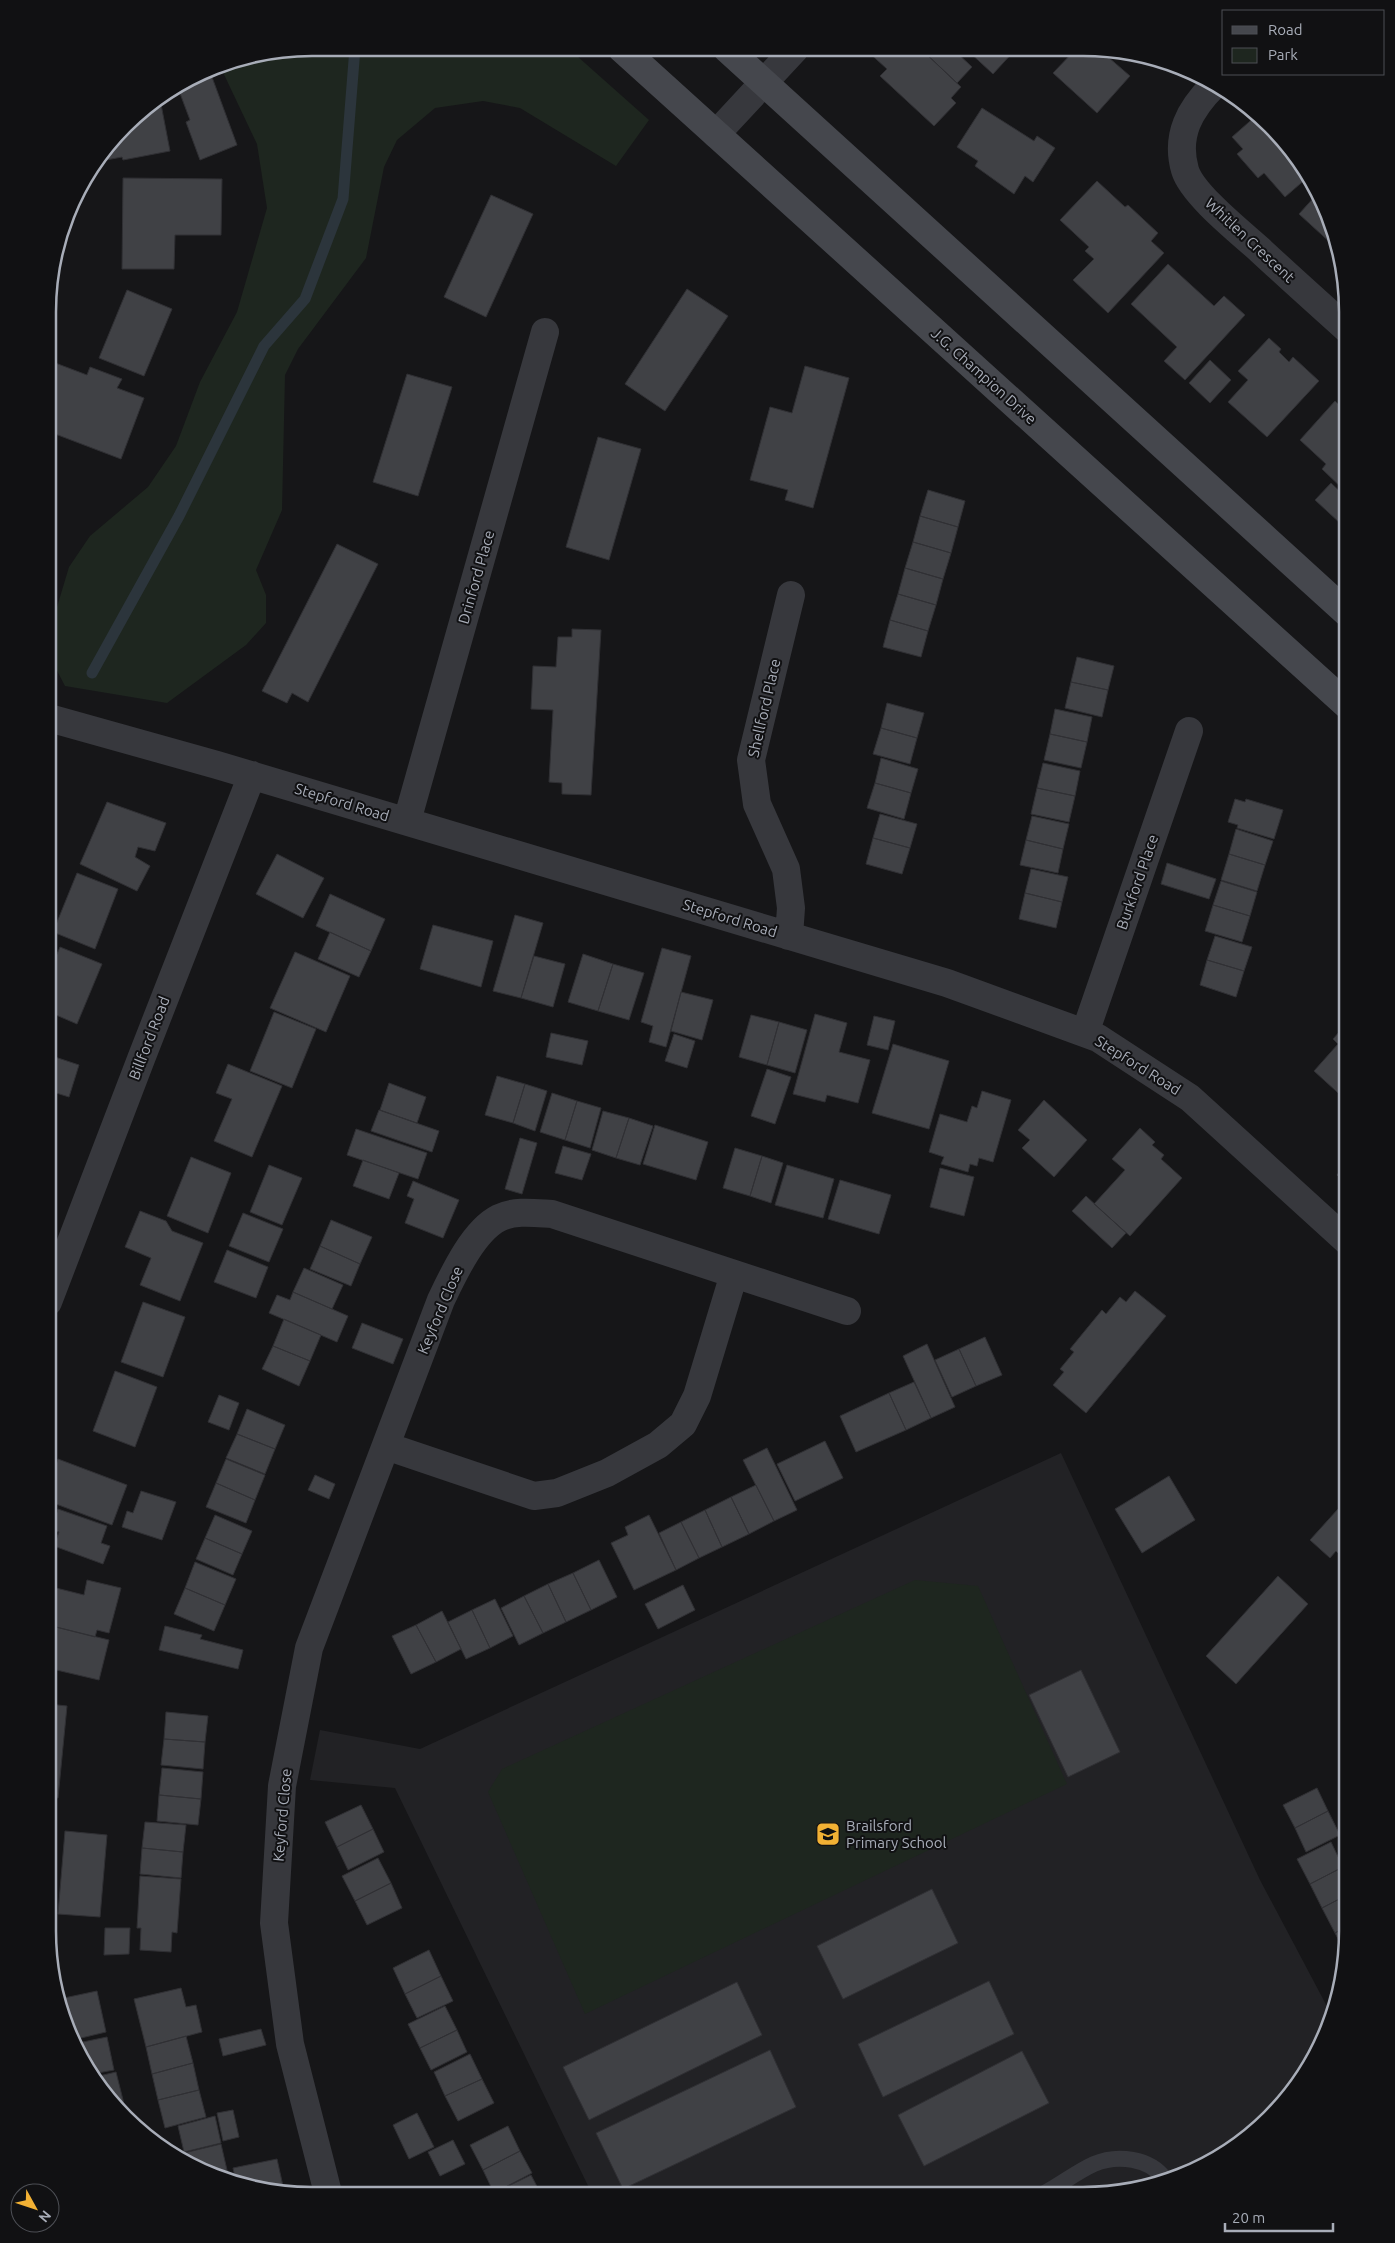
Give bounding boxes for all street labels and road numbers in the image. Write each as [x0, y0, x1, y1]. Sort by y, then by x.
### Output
street label: Whitlen Crescent [1202, 194, 1298, 286]
street label: J.G. Champion Drive [928, 324, 1040, 428]
street label: Drinford Place [455, 528, 497, 626]
street label: Shellford Place [744, 657, 784, 759]
street label: Stepford Road [293, 780, 391, 824]
street label: Burkford Place [1113, 832, 1161, 932]
street label: Stepford Road [681, 896, 779, 940]
street label: Billford Road [125, 994, 173, 1082]
street label: Stepford Road [1092, 1032, 1184, 1098]
street label: Keyford Close [414, 1264, 466, 1356]
street label: Keyford Close [269, 1768, 295, 1862]

